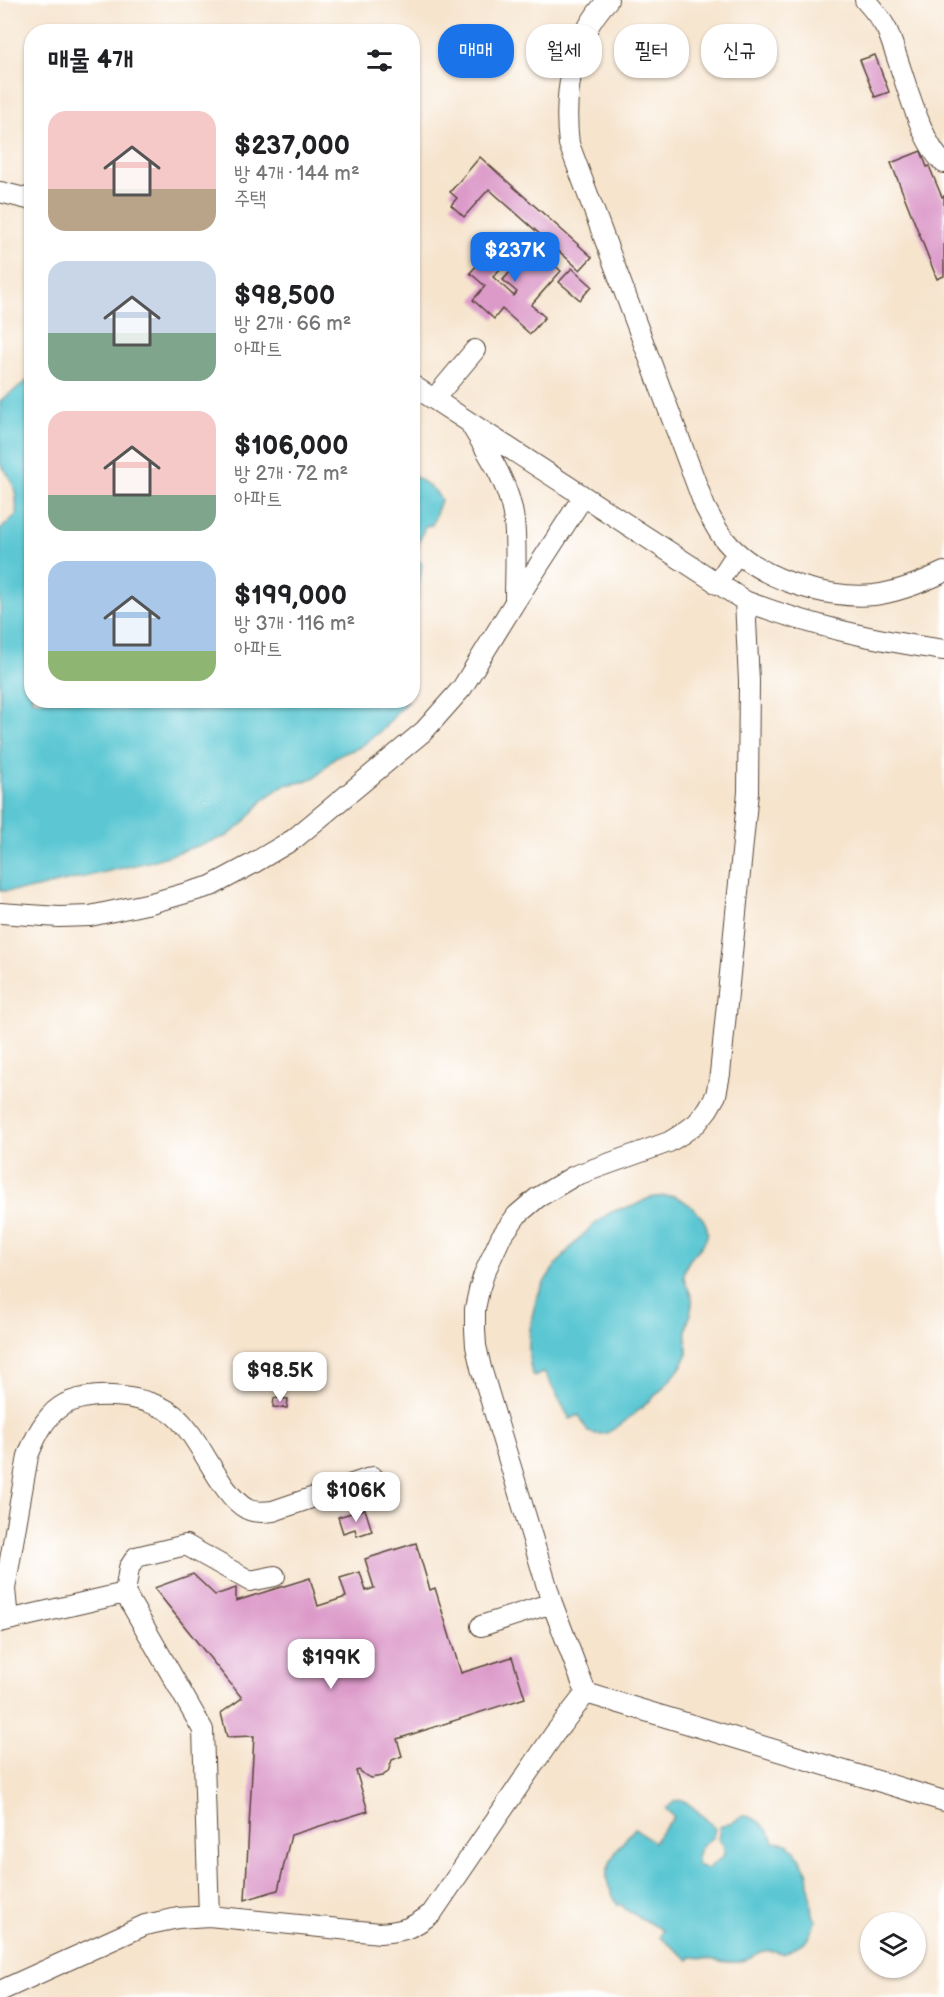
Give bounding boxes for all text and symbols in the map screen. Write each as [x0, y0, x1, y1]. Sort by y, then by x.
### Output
chip: 매매 [438, 24, 514, 78]
chip: 월세 [526, 24, 602, 78]
chip: 필터 [614, 24, 689, 78]
chip: 신규 [701, 24, 777, 78]
icon: filters [363, 44, 396, 77]
text: 매물 4개 [48, 45, 133, 76]
text: $237,000 [234, 131, 350, 162]
icon: home [96, 135, 168, 207]
text: 방 4개 · 144 m² [234, 162, 360, 186]
text: 주택 [234, 187, 266, 211]
pin: $237K [473, 232, 557, 283]
text: $237K [485, 239, 545, 263]
text: $98,500 [234, 281, 335, 312]
icon: home [96, 285, 168, 357]
text: 방 2개 · 66 m² [234, 312, 351, 336]
text: 아파트 [234, 337, 282, 361]
text: $106,000 [234, 431, 348, 462]
icon: home [96, 435, 168, 507]
text: 방 2개 · 72 m² [234, 462, 348, 486]
text: 아파트 [234, 487, 282, 511]
text: $199,000 [234, 581, 347, 612]
icon: home [96, 585, 168, 657]
text: 방 3개 · 116 m² [234, 612, 355, 636]
text: 아파트 [234, 637, 282, 661]
pin: $98.5K [231, 1352, 329, 1403]
text: $98.5K [247, 1359, 313, 1383]
pin: $106K [314, 1472, 398, 1523]
text: $106K [326, 1479, 386, 1503]
pin: $199K [289, 1639, 373, 1690]
text: $199K [302, 1646, 360, 1670]
map controls [860, 1912, 926, 1978]
button: layers [860, 1912, 926, 1978]

